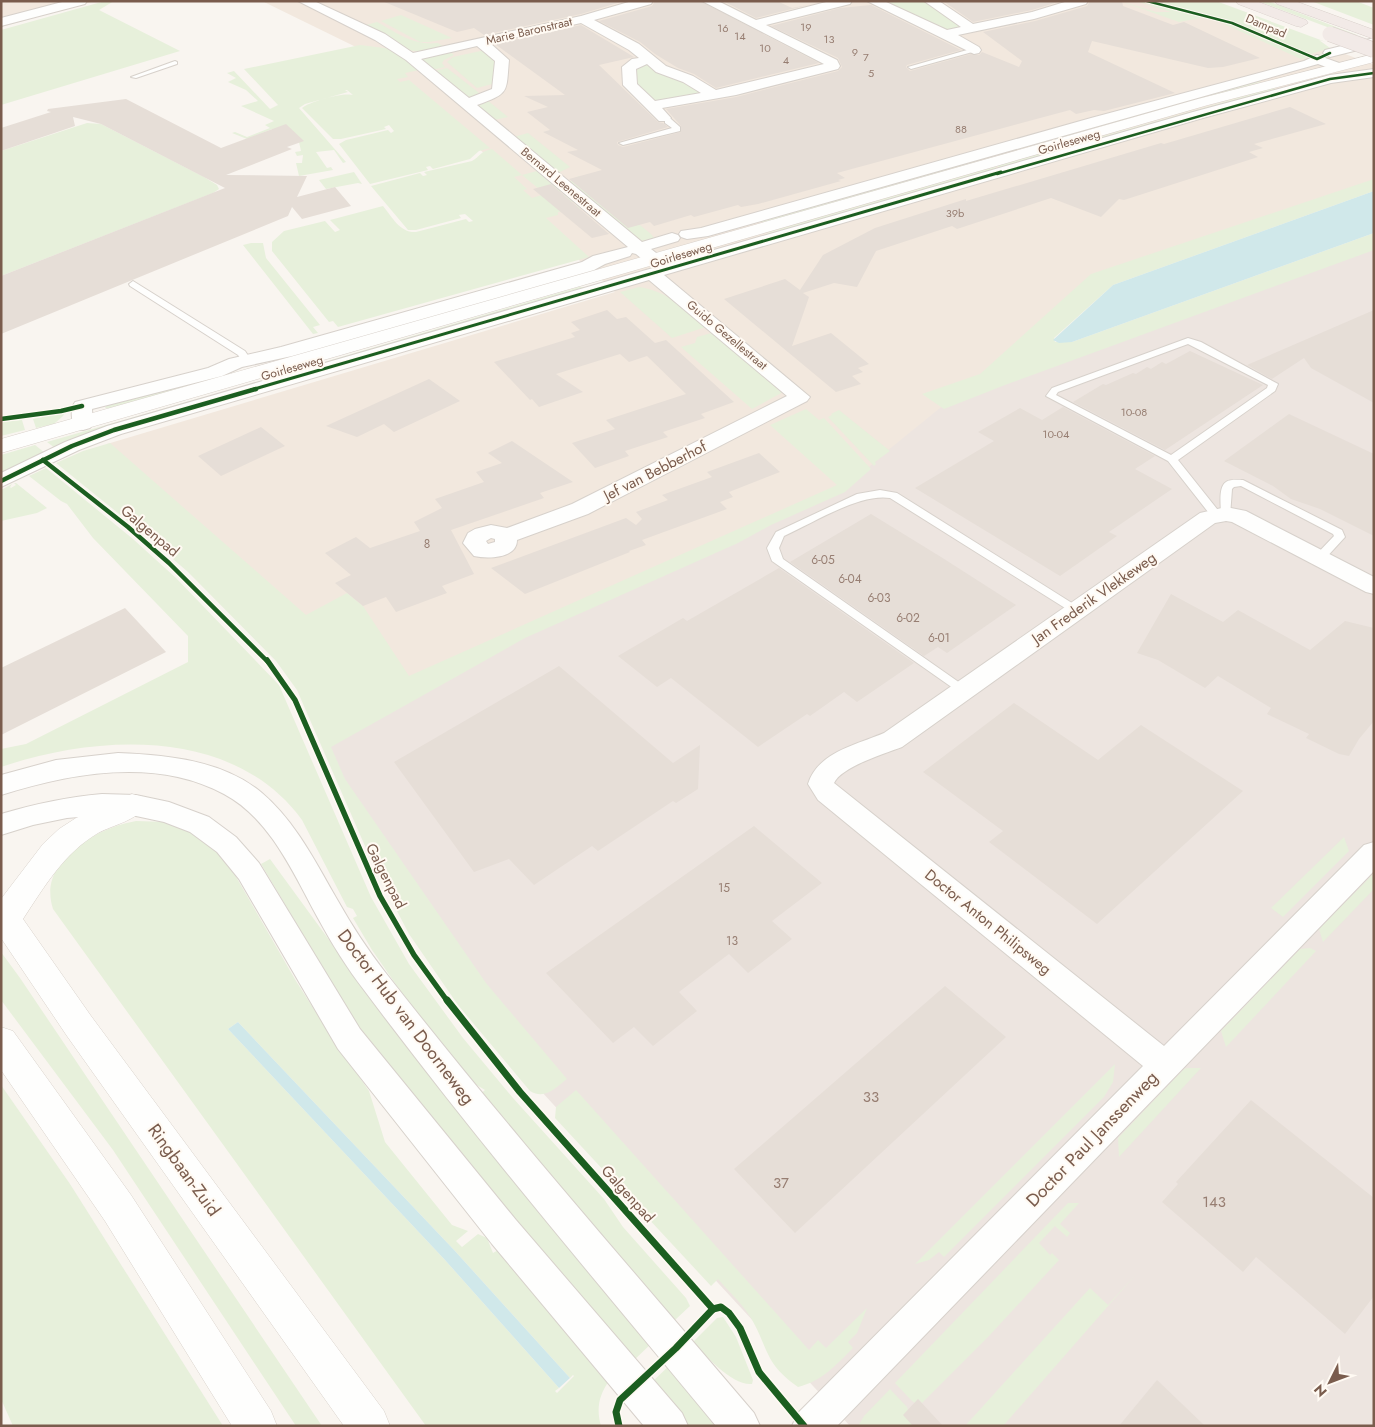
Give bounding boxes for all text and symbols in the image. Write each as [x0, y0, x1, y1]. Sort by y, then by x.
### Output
street label: Dampad [1243, 9, 1289, 43]
street label: Marie Baronstraat [484, 12, 574, 50]
house number: 19 [800, 19, 812, 35]
house number: 16 [717, 20, 729, 36]
house number: 14 [734, 28, 746, 44]
house number: 13 [824, 31, 834, 47]
house number: 10 [759, 40, 771, 56]
house number: 9 [852, 44, 858, 60]
house number: 7 [863, 49, 869, 65]
house number: 4 [783, 52, 790, 68]
house number: 5 [868, 65, 874, 81]
house number: 88 [955, 121, 967, 137]
street label: Goirleseweg [1036, 125, 1102, 159]
street label: Bernard Leenestraat [517, 143, 605, 221]
house number: 39b [946, 205, 964, 221]
street label: Goirleseweg [648, 237, 714, 273]
street label: Guido Gezellestraat [683, 296, 771, 374]
street label: Goirleseweg [259, 351, 325, 385]
house number: 10-08 [1121, 404, 1147, 420]
house number: 10-04 [1043, 426, 1070, 442]
street label: Jef van Bebberhof [598, 435, 711, 507]
street label: Galgenpad [116, 500, 184, 562]
house number: 8 [424, 535, 430, 553]
street label: Jan Frederik Vlekkeweg [1026, 547, 1161, 650]
house number: 6-05 [811, 551, 835, 569]
house number: 6-04 [838, 570, 862, 588]
house number: 6-03 [867, 589, 891, 607]
house number: 6-02 [896, 609, 920, 627]
house number: 6-01 [928, 629, 950, 647]
street label: Galgenpad [360, 839, 412, 913]
street label: Doctor Anton Philipsweg [920, 864, 1056, 980]
house number: 15 [718, 879, 730, 897]
street label: Doctor Hub van Doorneweg [331, 924, 481, 1110]
house number: 13 [726, 932, 738, 950]
street label: Doctor Paul Janssenweg [1020, 1065, 1164, 1213]
house number: 33 [863, 1086, 879, 1108]
street label: Ringbaan-Zuid [141, 1118, 227, 1222]
street label: Galgenpad [596, 1160, 660, 1228]
house number: 37 [773, 1172, 789, 1194]
house number: 143 [1202, 1191, 1226, 1213]
north arrow [1305, 1357, 1355, 1407]
text: N [1309, 1380, 1331, 1402]

